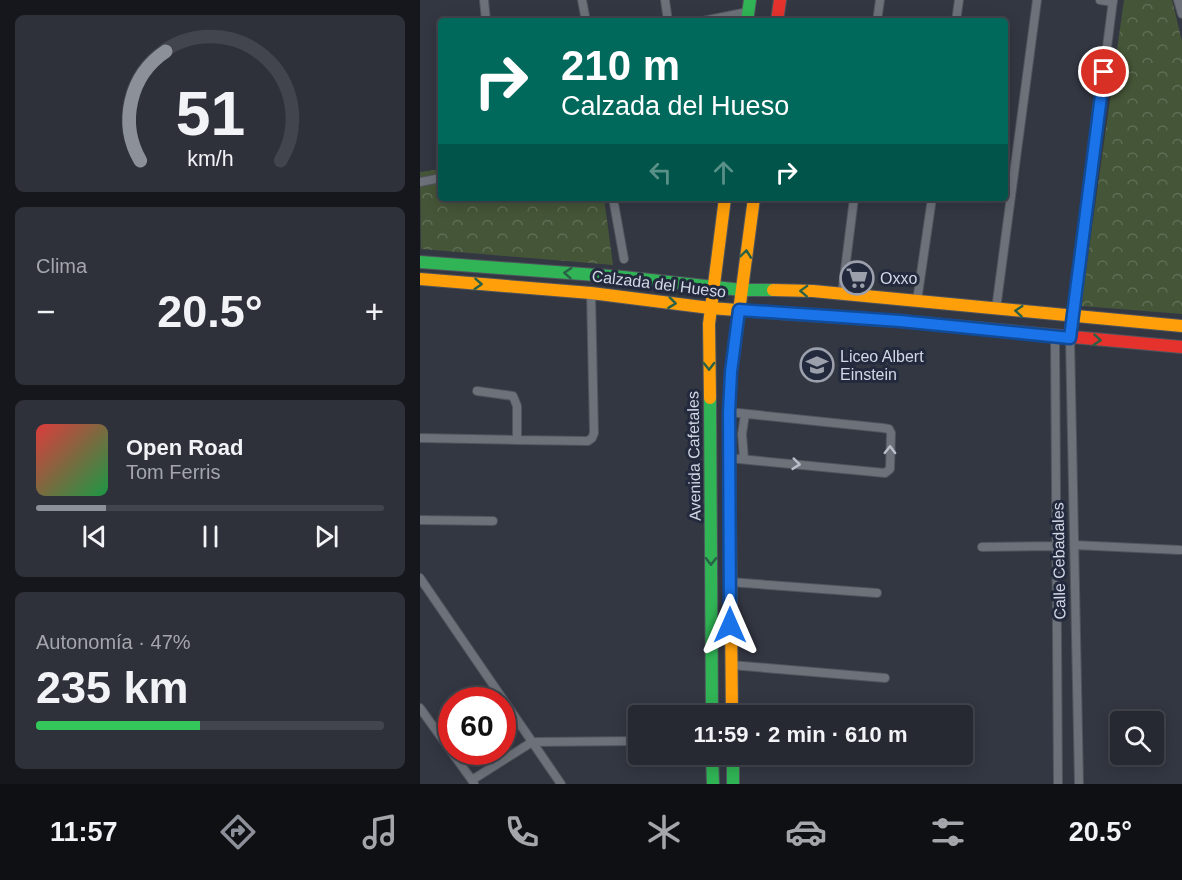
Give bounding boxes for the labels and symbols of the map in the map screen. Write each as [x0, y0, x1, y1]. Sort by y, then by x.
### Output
pin [1078, 46, 1129, 97]
one-way arrow [740, 249, 752, 258]
supermarket icon: Oxxo [839, 260, 875, 296]
one-way arrow [564, 266, 573, 279]
street label: Calzada del Hueso [591, 267, 727, 301]
place label: Oxxo [880, 270, 917, 287]
one-way arrow [474, 277, 483, 290]
one-way arrow [800, 285, 809, 297]
one-way arrow [668, 296, 677, 308]
one-way arrow [1015, 305, 1024, 318]
one-way arrow [1092, 333, 1101, 346]
school or university icon: Liceo Albert Einstein [799, 347, 835, 383]
place label: Liceo Albert Einstein [840, 348, 924, 383]
one-way arrow [703, 361, 716, 370]
street label: Avenida Cafetales [684, 391, 704, 521]
one-way arrow [884, 446, 896, 455]
one-way arrow [791, 457, 800, 470]
street label: Calle Cebadales [1049, 502, 1069, 620]
one-way arrow [705, 556, 717, 565]
position arrow [698, 593, 762, 657]
speed limit sign: 60 [438, 687, 516, 765]

